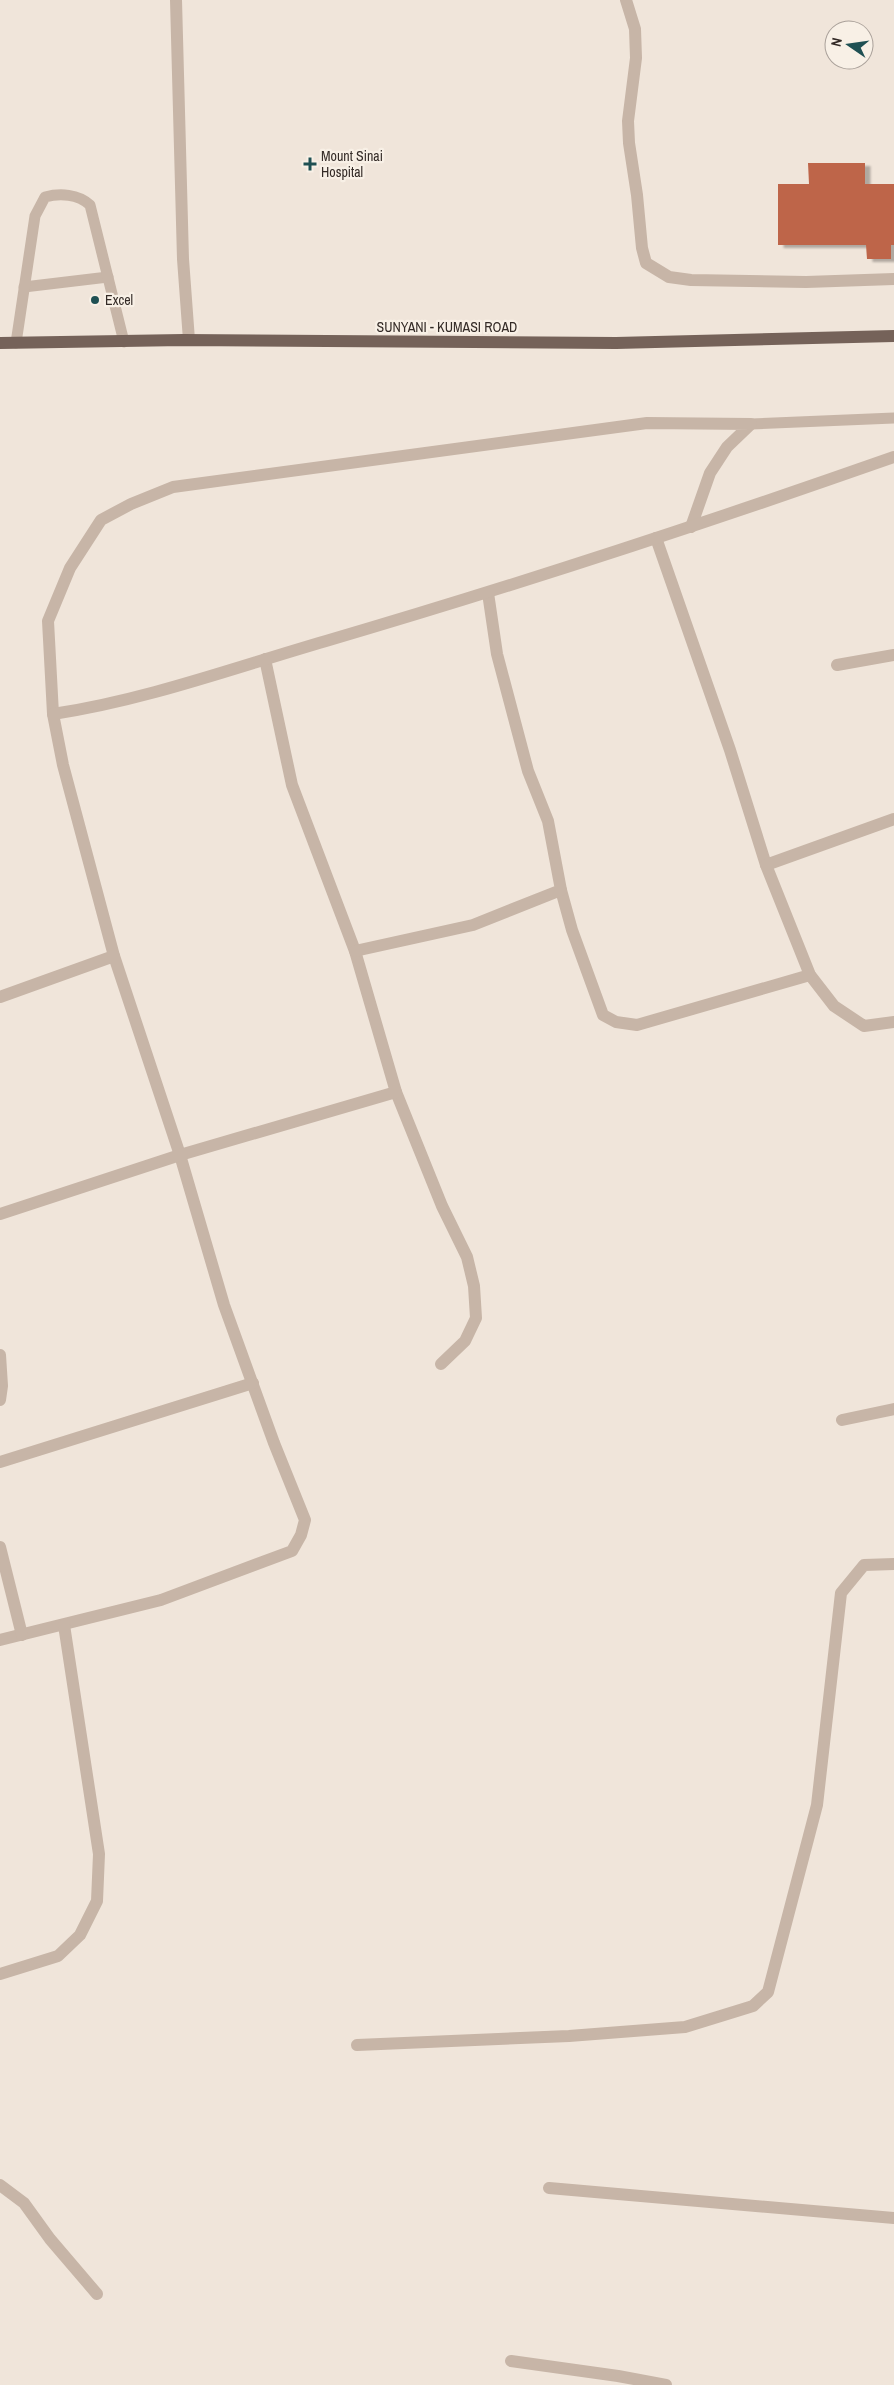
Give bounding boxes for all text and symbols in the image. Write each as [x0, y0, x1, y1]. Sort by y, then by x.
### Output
north arrow [824, 20, 874, 70]
text: N [827, 36, 846, 48]
place label: Mount Sinai Hospital [321, 147, 383, 181]
marker: Mount Sinai Hospital [303, 157, 317, 171]
place label: Excel [105, 291, 133, 309]
marker: Excel [89, 294, 101, 306]
street label: SUNYANI - KUMASI ROAD [377, 318, 517, 336]

